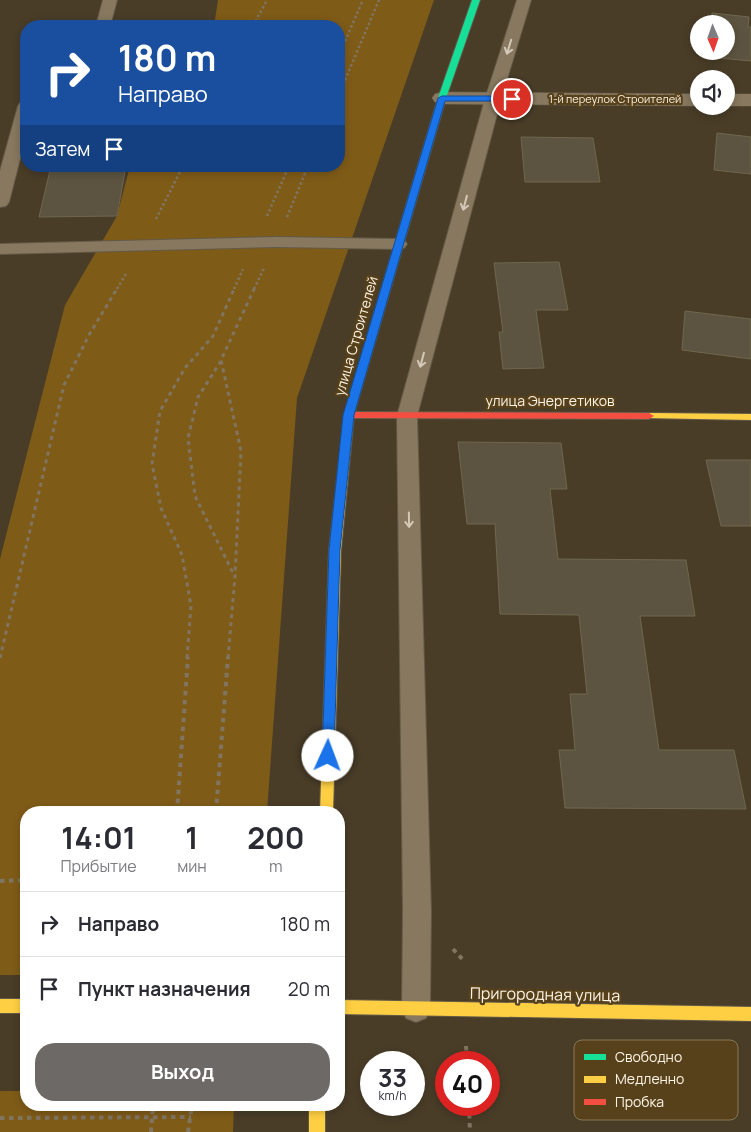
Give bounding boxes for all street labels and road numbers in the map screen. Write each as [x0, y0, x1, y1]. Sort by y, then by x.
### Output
street label: 1-й переулок Строителей [549, 91, 681, 106]
street label: улица Строителей [329, 274, 382, 398]
street label: улица Энергетиков [485, 391, 615, 410]
street label: Пригородная улица [470, 982, 620, 1006]

